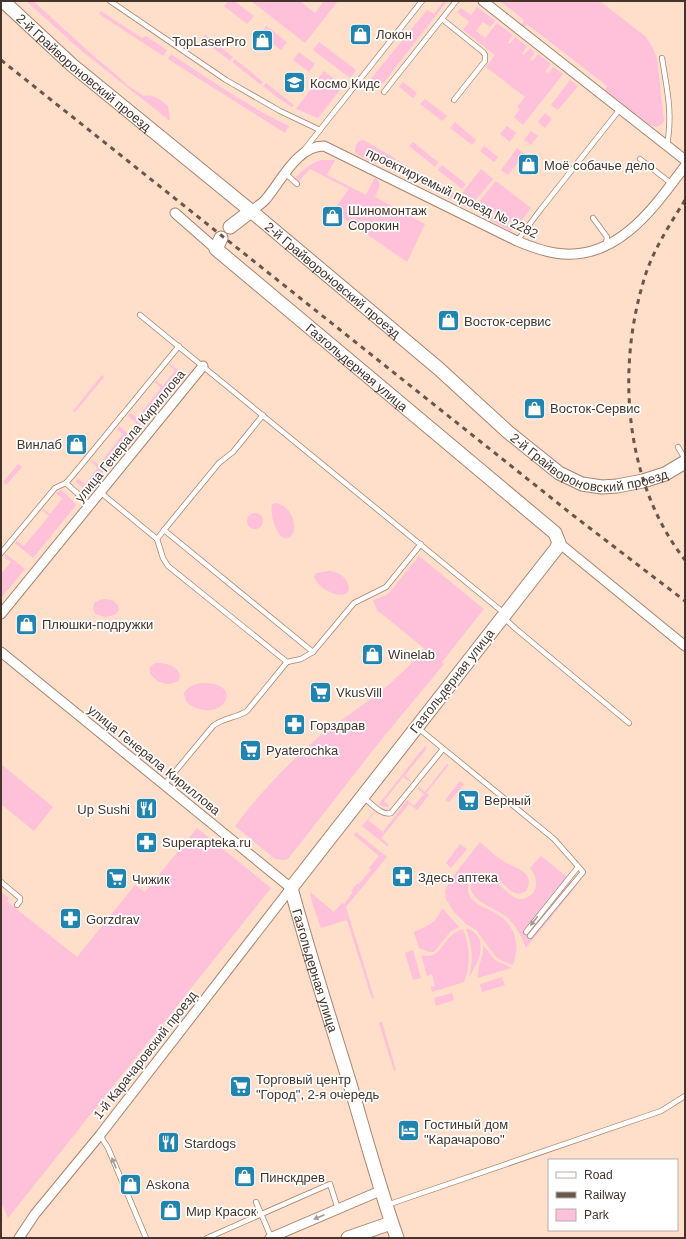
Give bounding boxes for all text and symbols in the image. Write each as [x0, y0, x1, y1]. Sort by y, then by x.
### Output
street label: 2-й Грайвороновский проезд [14, 10, 155, 134]
shop icon: Локон [347, 21, 373, 47]
place label: Локон [376, 27, 412, 42]
shop icon: TopLaserPro [249, 28, 275, 54]
place label: TopLaserPro [172, 34, 246, 49]
school or university icon: Космо Кидс [282, 70, 308, 96]
place label: Космо Кидс [310, 76, 381, 91]
street label: проектируемый проезд № 2282 [364, 145, 540, 241]
shop icon: Моё собачье дело [515, 152, 541, 178]
place label: Моё собачье дело [544, 158, 655, 173]
place label: Шиномонтаж Сорокин [348, 203, 427, 233]
shop icon: Шиномонтаж Сорокин [319, 204, 345, 230]
street label: 2-й Грайвороновский проезд [262, 219, 404, 341]
shop icon: Восток-сервис [435, 308, 461, 334]
place label: Восток-сервис [464, 314, 552, 329]
street label: Газгольдерная улица [303, 320, 411, 414]
street label: улица Генерала Кириллова [72, 366, 189, 505]
shop icon: Восток-Сервис [521, 395, 547, 421]
place label: Восток-Сервис [550, 401, 640, 416]
street label: 2-й Грайвороновский проезд [508, 430, 670, 495]
shop icon: Винлаб [64, 431, 90, 457]
place label: Винлаб [17, 437, 62, 452]
shop icon: Плюшки-подружки [13, 611, 39, 637]
place label: Плюшки-подружки [42, 617, 153, 632]
street label: Газгольдерная улица [407, 625, 498, 736]
shop icon: Winelab [359, 641, 385, 667]
place label: Winelab [388, 647, 435, 662]
supermarket icon: VkusVill [307, 679, 333, 705]
place label: VkusVill [336, 685, 382, 700]
street label: улица Генерала Кириллова [85, 702, 224, 819]
pharmacy icon: Горздрав [282, 712, 308, 738]
place label: Горздрав [310, 718, 365, 733]
supermarket icon: Pyaterochka [238, 737, 264, 763]
place label: Pyaterochka [266, 743, 339, 758]
supermarket icon: Верный [455, 787, 481, 813]
place label: Верный [484, 793, 531, 808]
restaurant icon: Up Sushi [133, 796, 159, 822]
place label: Up Sushi [77, 802, 130, 817]
pharmacy icon: Superapteka.ru [133, 829, 159, 855]
place label: Superapteka.ru [162, 835, 251, 850]
pharmacy icon: Здесь аптека [389, 864, 415, 890]
supermarket icon: Чижик [103, 866, 129, 892]
place label: Здесь аптека [418, 870, 499, 885]
place label: Чижик [132, 872, 170, 887]
pharmacy icon: Gorzdrav [57, 906, 83, 932]
street label: Газгольдерная улица [290, 907, 341, 1035]
place label: Gorzdrav [86, 912, 140, 927]
one-way arrow [530, 916, 539, 927]
street label: 1-й Карачаровский проезд [90, 988, 200, 1122]
place label: Торговый центр "Город", 2-я очередь [256, 1072, 380, 1102]
supermarket icon: Торговый центр "Город", 2-я очередь [228, 1073, 254, 1099]
place label: Гостиный дом "Карачарово" [424, 1117, 508, 1147]
hotel icon: Гостиный дом "Карачарово" [396, 1118, 422, 1144]
restaurant icon: Stardogs [156, 1130, 182, 1156]
place label: Stardogs [184, 1136, 237, 1151]
one-way arrow [111, 1157, 117, 1169]
legend [548, 1159, 678, 1231]
shop icon: Пинскдрев [232, 1164, 258, 1190]
text: Road [584, 1168, 613, 1182]
place label: Пинскдрев [260, 1170, 325, 1185]
shop icon: Askona [117, 1171, 143, 1197]
place label: Askona [146, 1177, 190, 1192]
text: Railway [584, 1188, 626, 1202]
shop icon: Мир Красок [158, 1198, 184, 1224]
place label: Мир Красок [186, 1204, 257, 1219]
text: Park [584, 1208, 610, 1222]
one-way arrow [313, 1214, 324, 1220]

